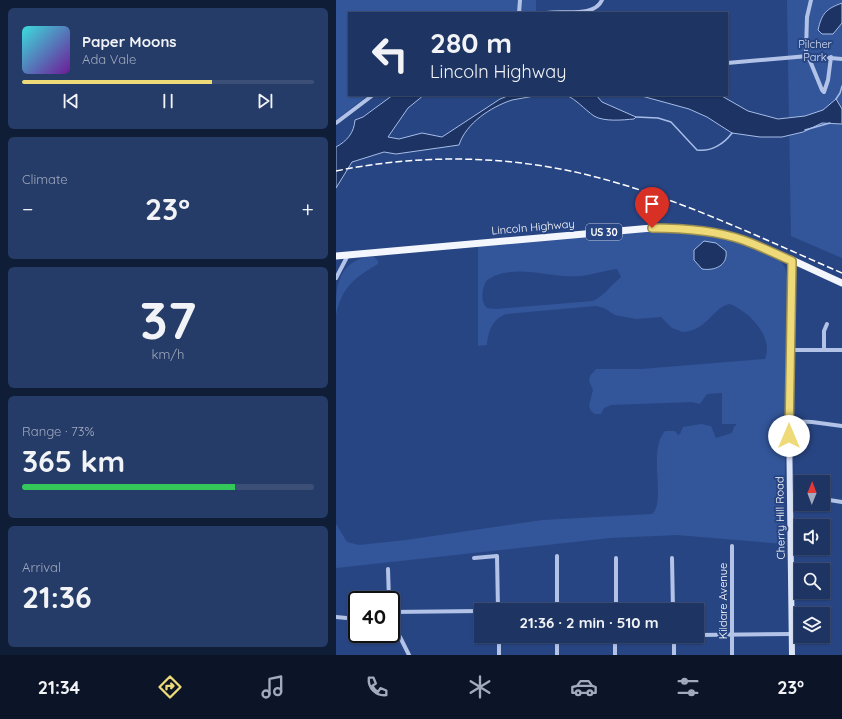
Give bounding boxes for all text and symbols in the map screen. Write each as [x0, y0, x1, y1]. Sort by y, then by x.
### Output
text: 280 m [430, 25, 512, 60]
icon: left [364, 28, 416, 80]
text: Paper Moons [82, 32, 177, 51]
park label: Pilcher Park [798, 37, 833, 64]
text: Ada Vale [82, 51, 136, 67]
text: Lincoln Highway [430, 60, 567, 83]
icon: previous [60, 90, 82, 112]
icon: pause [157, 90, 179, 112]
icon: next [254, 90, 276, 112]
text: Climate [22, 171, 68, 187]
pin [635, 187, 669, 228]
text: 23° [145, 190, 190, 228]
icon: arrive [641, 193, 663, 215]
text: − [22, 195, 33, 223]
text: + [302, 195, 314, 223]
street label: Lincoln Highway [491, 216, 575, 238]
road number: US 30 [586, 224, 622, 240]
text: 37 [140, 287, 196, 352]
text: km/h [152, 346, 184, 362]
position arrow [768, 415, 810, 457]
text: Range · 73% [22, 423, 95, 439]
text: 365 km [22, 442, 125, 480]
north arrow [794, 475, 830, 511]
map controls [794, 475, 830, 643]
street label: Cherry Hill Road [772, 476, 788, 560]
button: sound [794, 519, 830, 555]
text: Arrival [22, 559, 61, 575]
street label: Kildare Avenue [716, 563, 730, 639]
button: search [794, 563, 830, 599]
text: 21:36 [22, 578, 92, 616]
speed limit sign: 40 [348, 591, 400, 643]
button: layers [794, 607, 830, 643]
text: 21:36 · 2 min · 510 m [519, 613, 659, 632]
icon: directions [156, 673, 184, 701]
icon: music [259, 673, 287, 701]
icon: phone [363, 673, 391, 701]
icon: climate [466, 673, 494, 701]
icon: car [570, 673, 598, 701]
icon: filters [674, 673, 702, 701]
text: 21:34 [38, 676, 80, 699]
text: 23° [777, 676, 804, 699]

